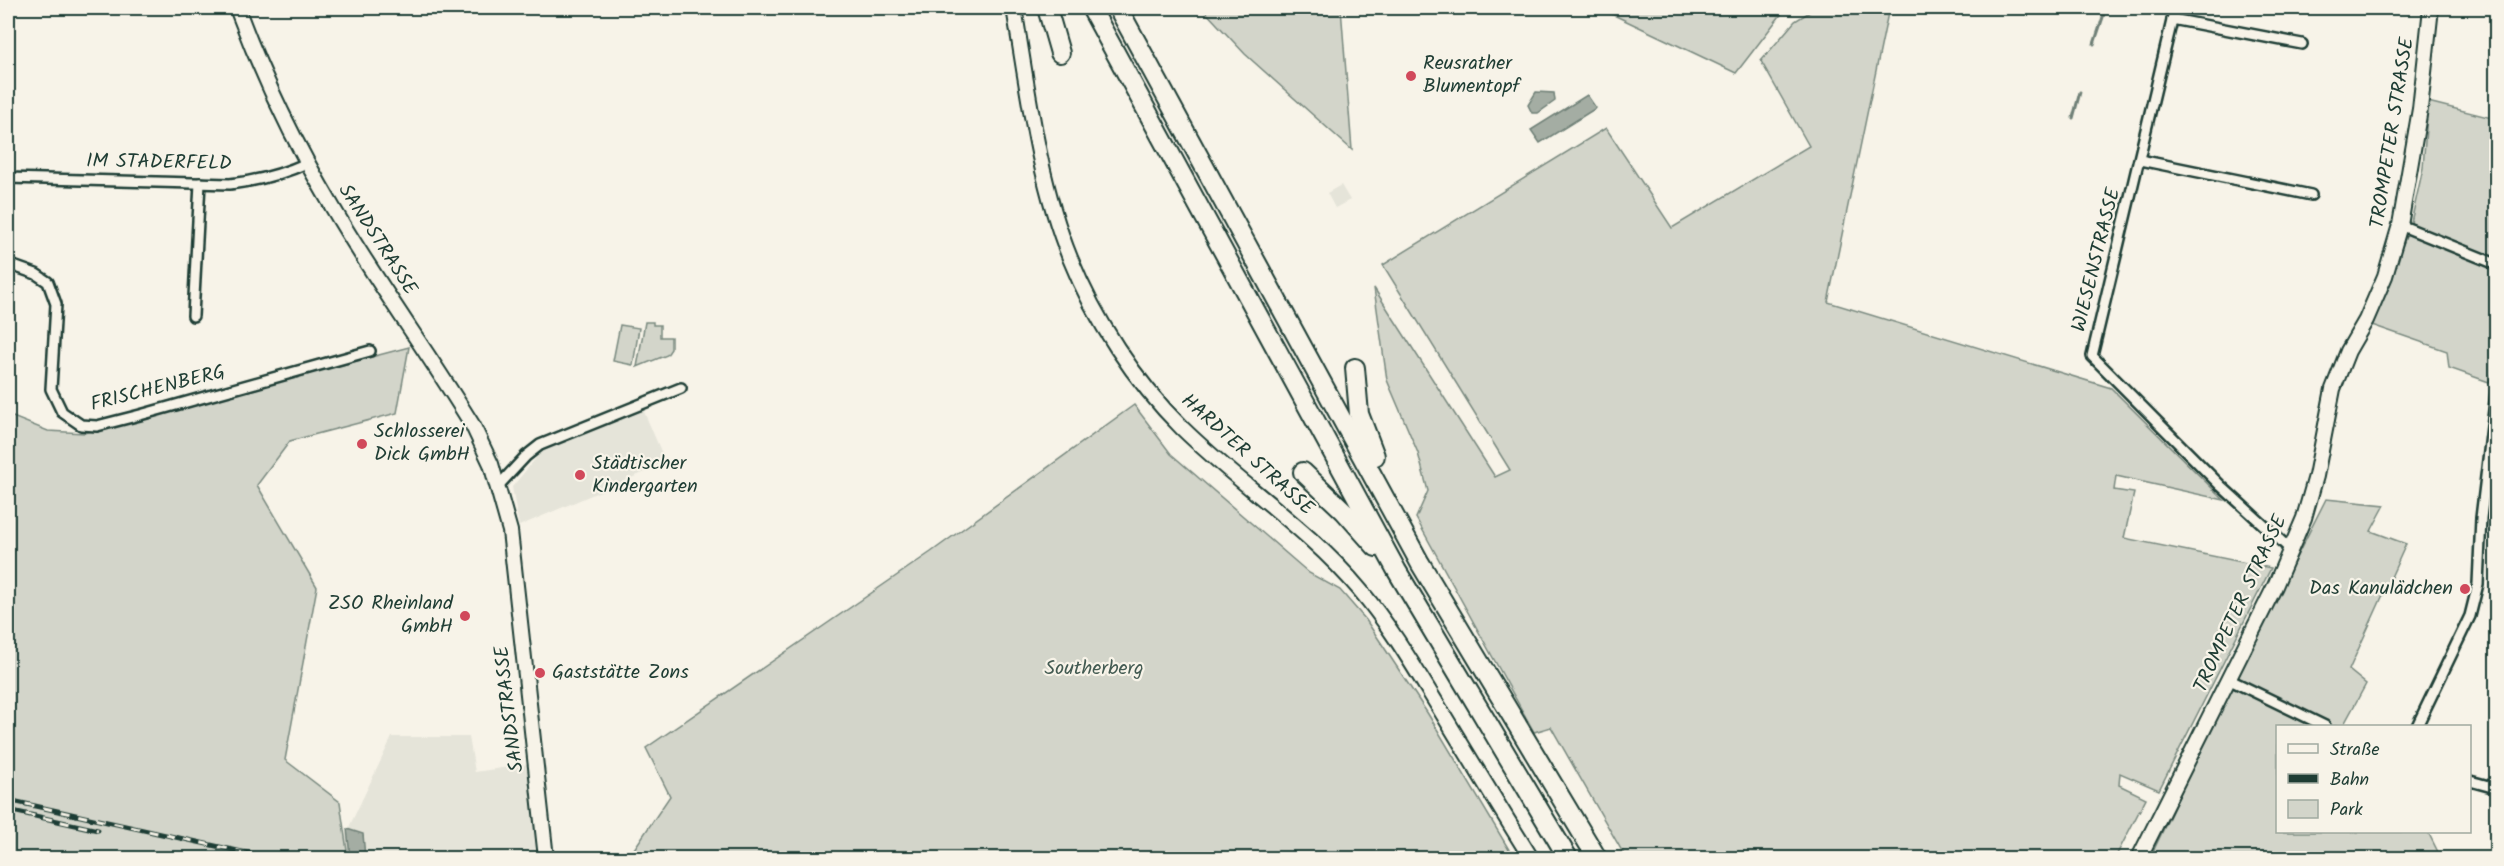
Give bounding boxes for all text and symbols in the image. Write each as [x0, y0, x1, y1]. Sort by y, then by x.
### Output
street label: TROMPETER STRASSE [2362, 34, 2424, 231]
place label: Reusrather Blumentopf [1423, 48, 1522, 103]
marker: Reusrather Blumentopf [1404, 69, 1418, 83]
street label: IM STADERFELD [86, 146, 232, 180]
street label: SANDSTRASSE [329, 178, 426, 303]
street label: WIESENSTRASSE [2064, 183, 2131, 335]
street label: FRISCHENBERG [87, 357, 229, 421]
street label: HARDTER STRASSE [1173, 386, 1322, 525]
place label: Schlosserei Dick GmbH [374, 416, 470, 471]
marker: Schlosserei Dick GmbH [355, 437, 369, 451]
place label: Städtischer Kindergarten [592, 448, 698, 503]
marker: Städtischer Kindergarten [573, 468, 587, 482]
street label: TROMPETER STRASSE [2186, 509, 2297, 698]
place label: Das Kanulädchen [2309, 573, 2453, 605]
marker: Das Kanulädchen [2458, 582, 2472, 596]
place label: ZSO Rheinland GmbH [328, 588, 454, 643]
marker: ZSO Rheinland GmbH [458, 609, 472, 623]
street label: SANDSTRASSE [486, 643, 534, 774]
park label: Southerberg [1045, 653, 1144, 685]
place label: Gaststätte Zons [552, 657, 689, 689]
marker: Gaststätte Zons [533, 666, 547, 680]
legend [2276, 725, 2471, 833]
text: Straße [2330, 736, 2380, 765]
text: Bahn [2330, 766, 2369, 795]
text: Park [2330, 796, 2363, 825]

